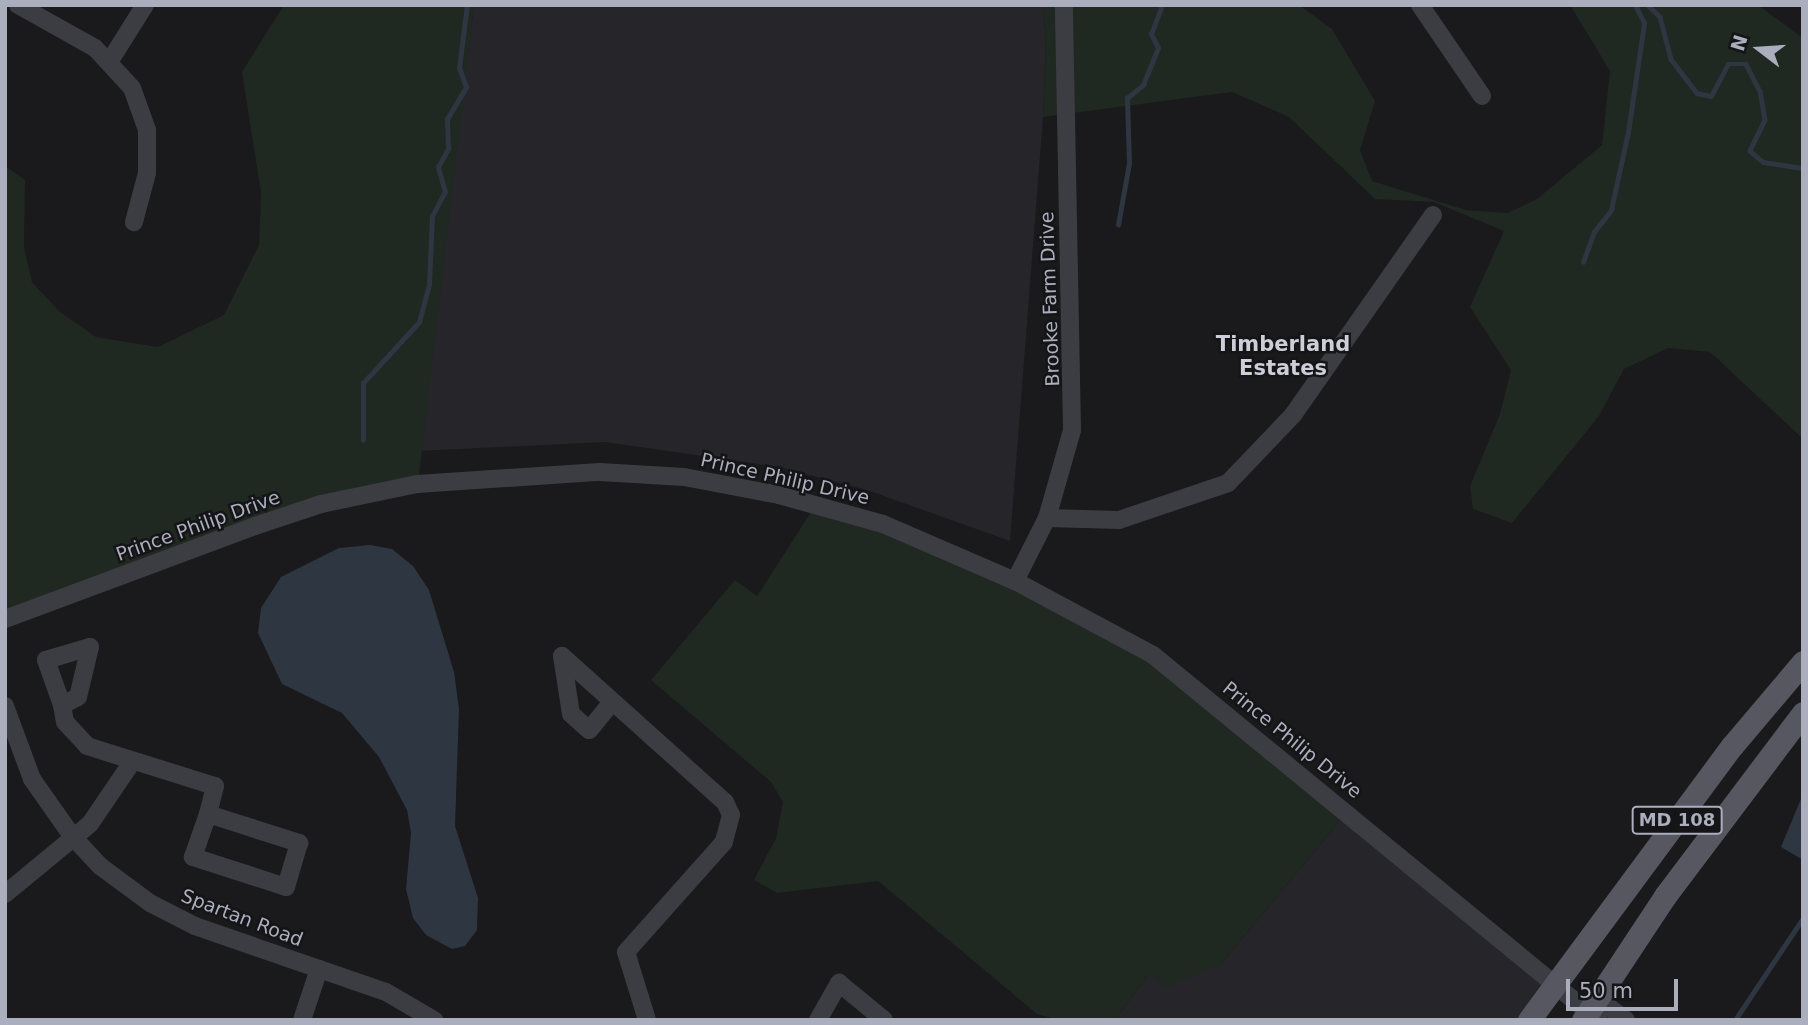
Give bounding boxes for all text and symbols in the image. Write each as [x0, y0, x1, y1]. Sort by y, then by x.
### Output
north arrow [1724, 14, 1794, 84]
text: N [1726, 32, 1752, 54]
street label: Brooke Farm Drive [1036, 211, 1064, 387]
district label: Timberland Estates [1216, 331, 1350, 381]
street label: Prince Philip Drive [698, 448, 872, 510]
street label: Prince Philip Drive [113, 486, 283, 566]
street label: Prince Philip Drive [1218, 677, 1366, 803]
road number: MD 108 [1632, 806, 1722, 834]
street label: Spartan Road [178, 884, 306, 952]
scale bar [1570, 965, 1682, 1009]
text: 50 m [1579, 979, 1633, 1003]

